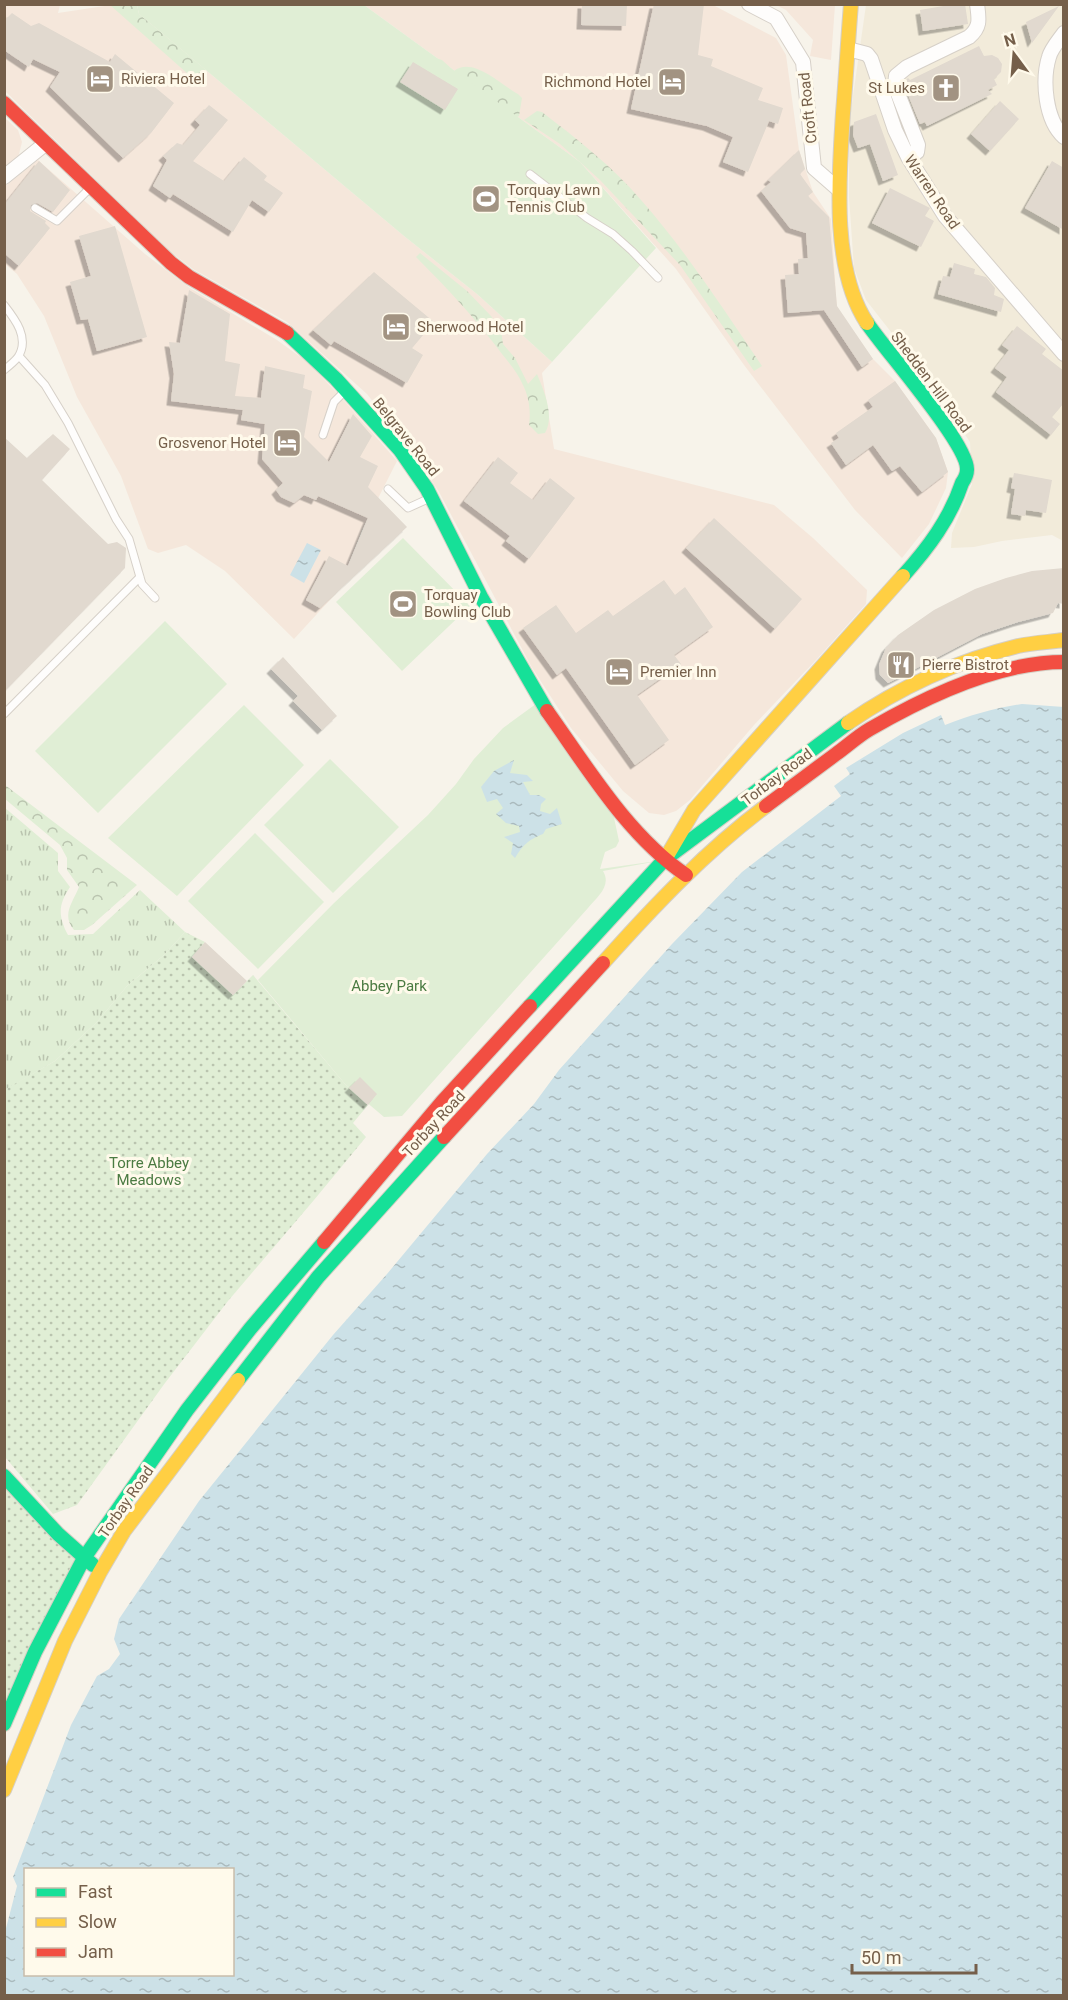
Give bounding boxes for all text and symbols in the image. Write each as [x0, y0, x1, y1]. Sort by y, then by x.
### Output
north arrow [984, 24, 1044, 84]
text: N [1002, 29, 1018, 51]
hotel icon: Riviera Hotel [84, 63, 116, 95]
hotel icon: Richmond Hotel [656, 66, 688, 98]
place label: Riviera Hotel [121, 70, 205, 88]
street label: Croft Road [795, 71, 821, 145]
church icon: St Lukes [930, 72, 962, 104]
place label: Richmond Hotel [544, 73, 651, 91]
place label: St Lukes [868, 79, 925, 97]
street label: Warren Road [901, 151, 963, 233]
place label: Torquay Lawn Tennis Club [507, 181, 600, 216]
sports icon: Torquay Lawn Tennis Club [470, 183, 502, 215]
hotel icon: Sherwood Hotel [380, 311, 412, 343]
place label: Sherwood Hotel [417, 318, 524, 336]
street label: Shedden Hill Road [887, 328, 975, 436]
street label: Belgrave Road [369, 394, 443, 480]
hotel icon: Grosvenor Hotel [271, 427, 303, 459]
place label: Grosvenor Hotel [158, 434, 266, 452]
place label: Torquay Bowling Club [424, 586, 511, 621]
sports icon: Torquay Bowling Club [387, 588, 419, 620]
restaurant icon: Pierre Bistrot [885, 649, 917, 681]
hotel icon: Premier Inn [603, 656, 635, 688]
place label: Pierre Bistrot [922, 656, 1009, 674]
place label: Premier Inn [640, 663, 717, 681]
street label: Torbay Road [738, 745, 816, 809]
park label: Abbey Park [351, 977, 427, 995]
street label: Torbay Road [399, 1087, 469, 1161]
park label: Torre Abbey Meadows [109, 1154, 189, 1189]
street label: Torbay Road [95, 1463, 157, 1541]
legend [24, 1868, 234, 1976]
text: Fast [78, 1881, 113, 1902]
text: Slow [78, 1911, 117, 1932]
scale bar [852, 1937, 976, 1975]
text: Jam [78, 1941, 114, 1962]
text: 50 m [861, 1947, 901, 1968]

